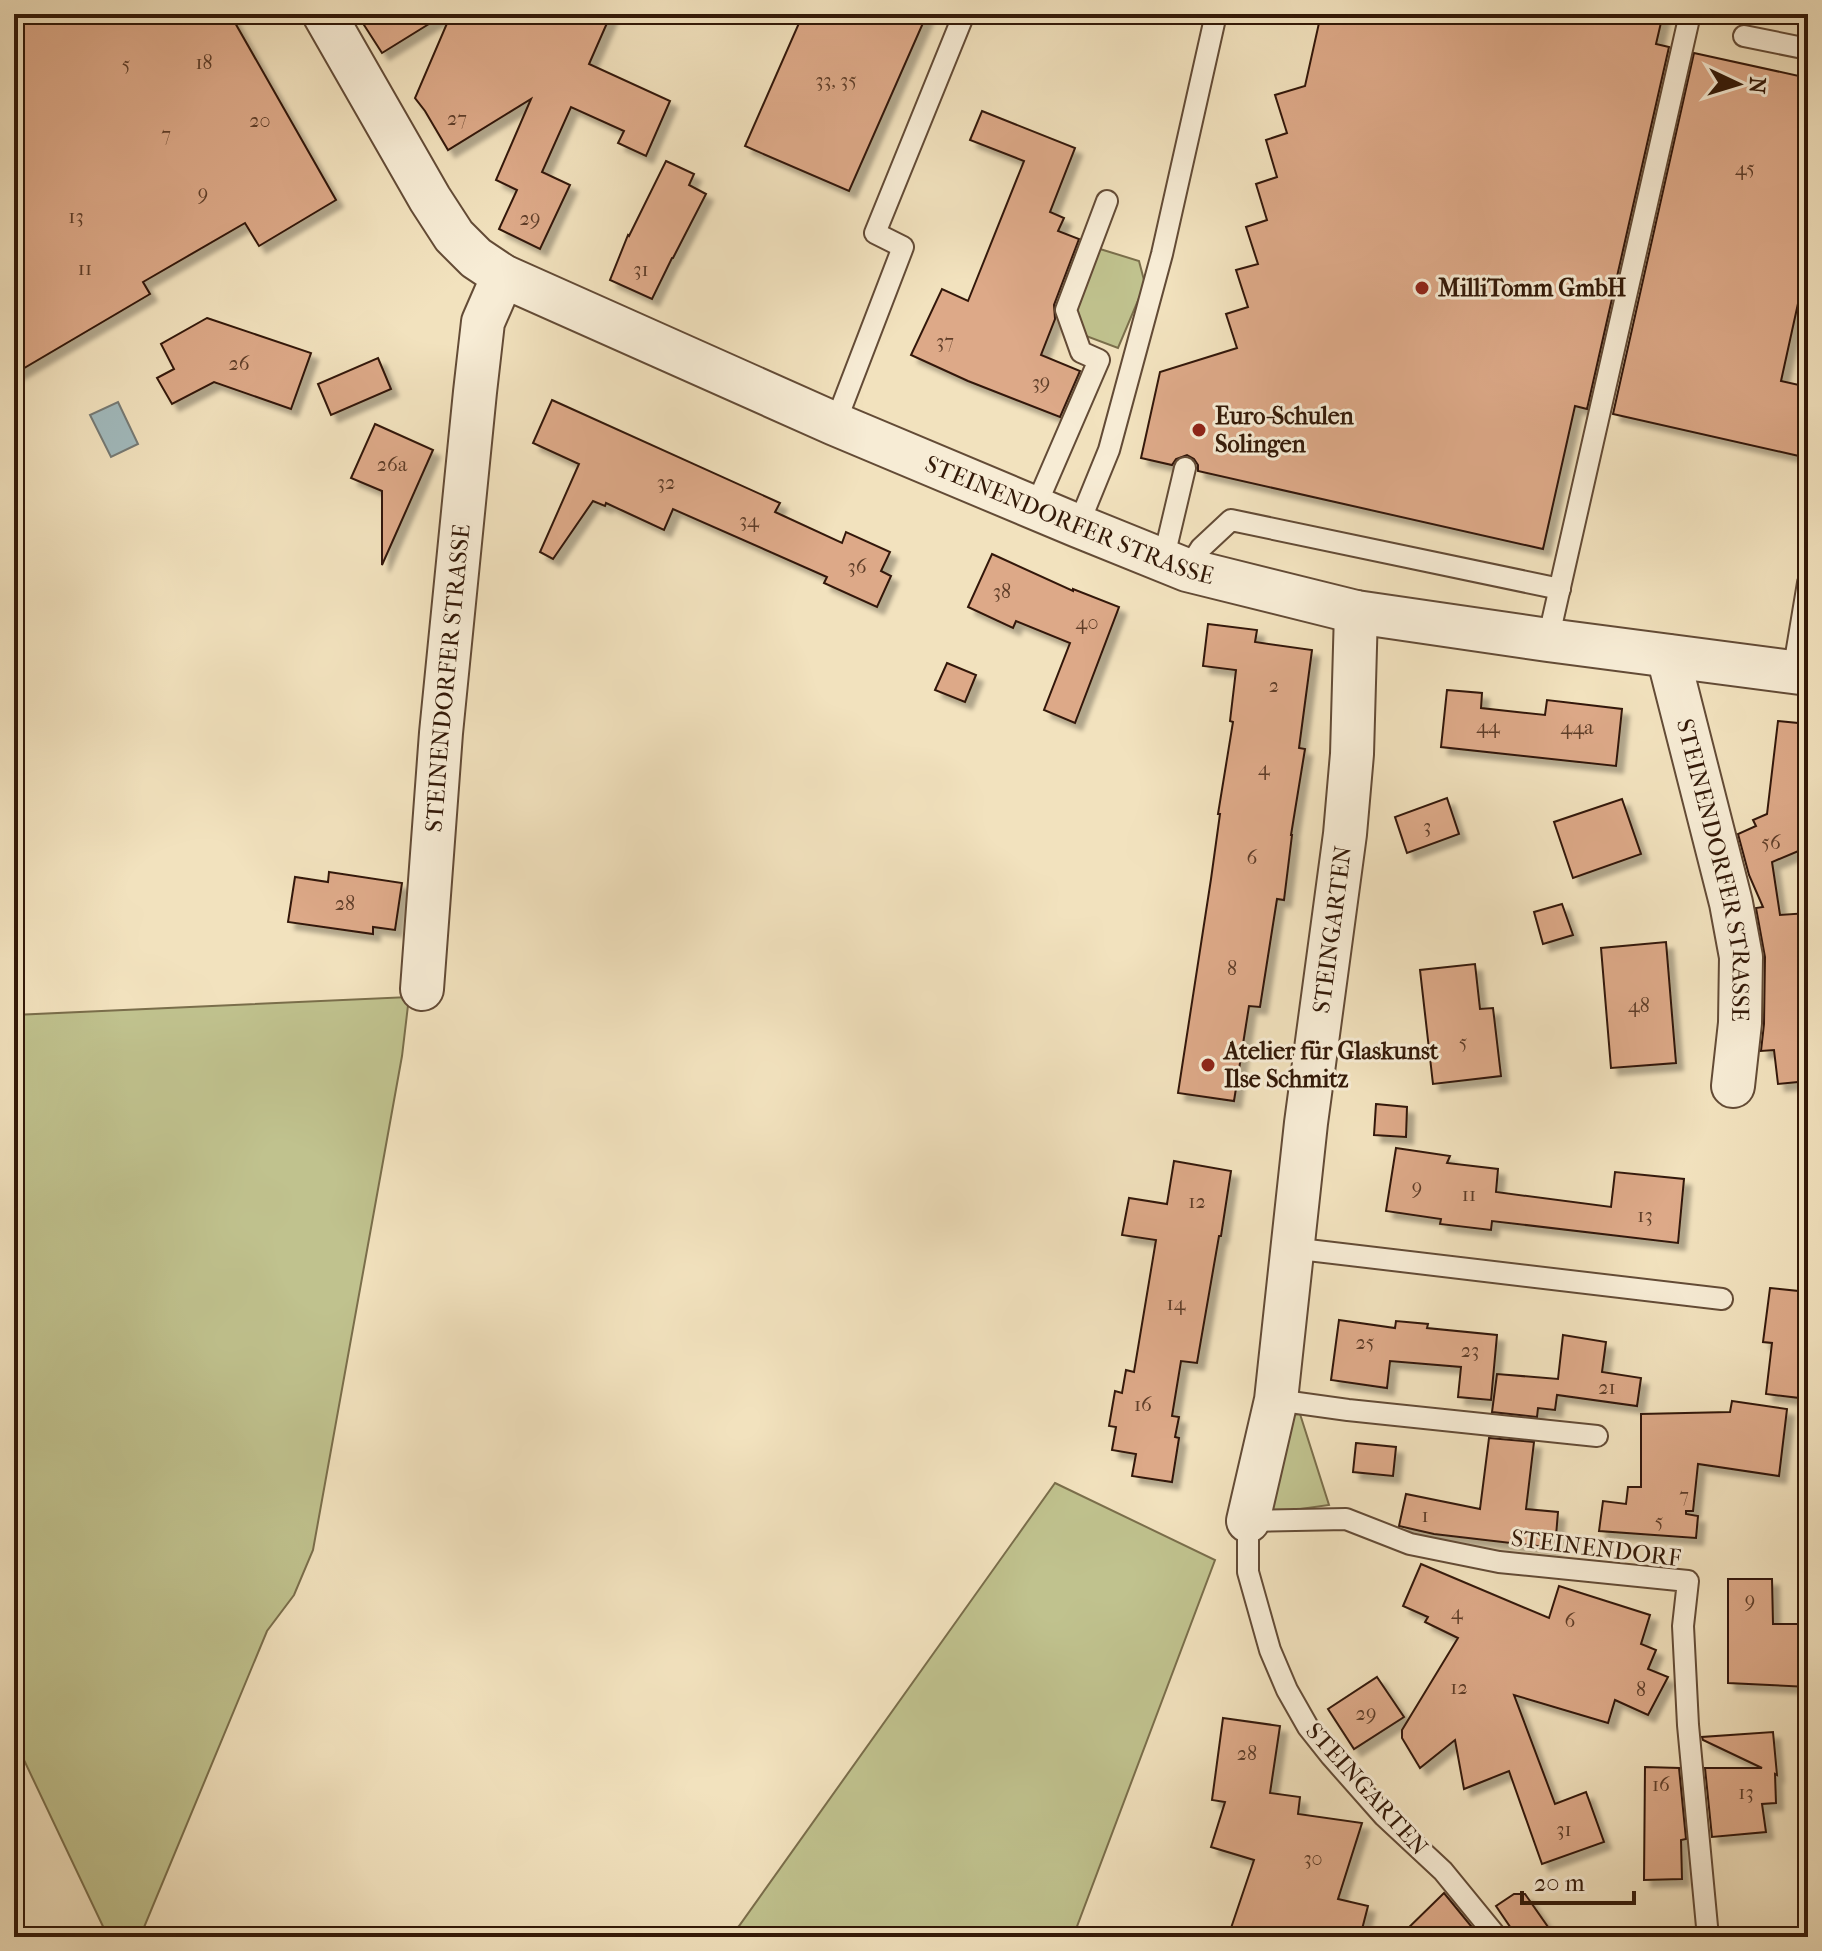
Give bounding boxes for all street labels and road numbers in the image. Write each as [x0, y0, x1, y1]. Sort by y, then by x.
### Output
street label: STEINENDORFER STRASSE [921, 449, 1217, 590]
street label: STEINENDORFER STRASSE [420, 523, 476, 833]
street label: STEINENDORFER STRASSE [1671, 716, 1755, 1022]
street label: STEINGARTEN [1307, 844, 1357, 1015]
street label: STEINENDORF [1509, 1524, 1683, 1572]
street label: STEINGARTEN [1300, 1717, 1434, 1861]

